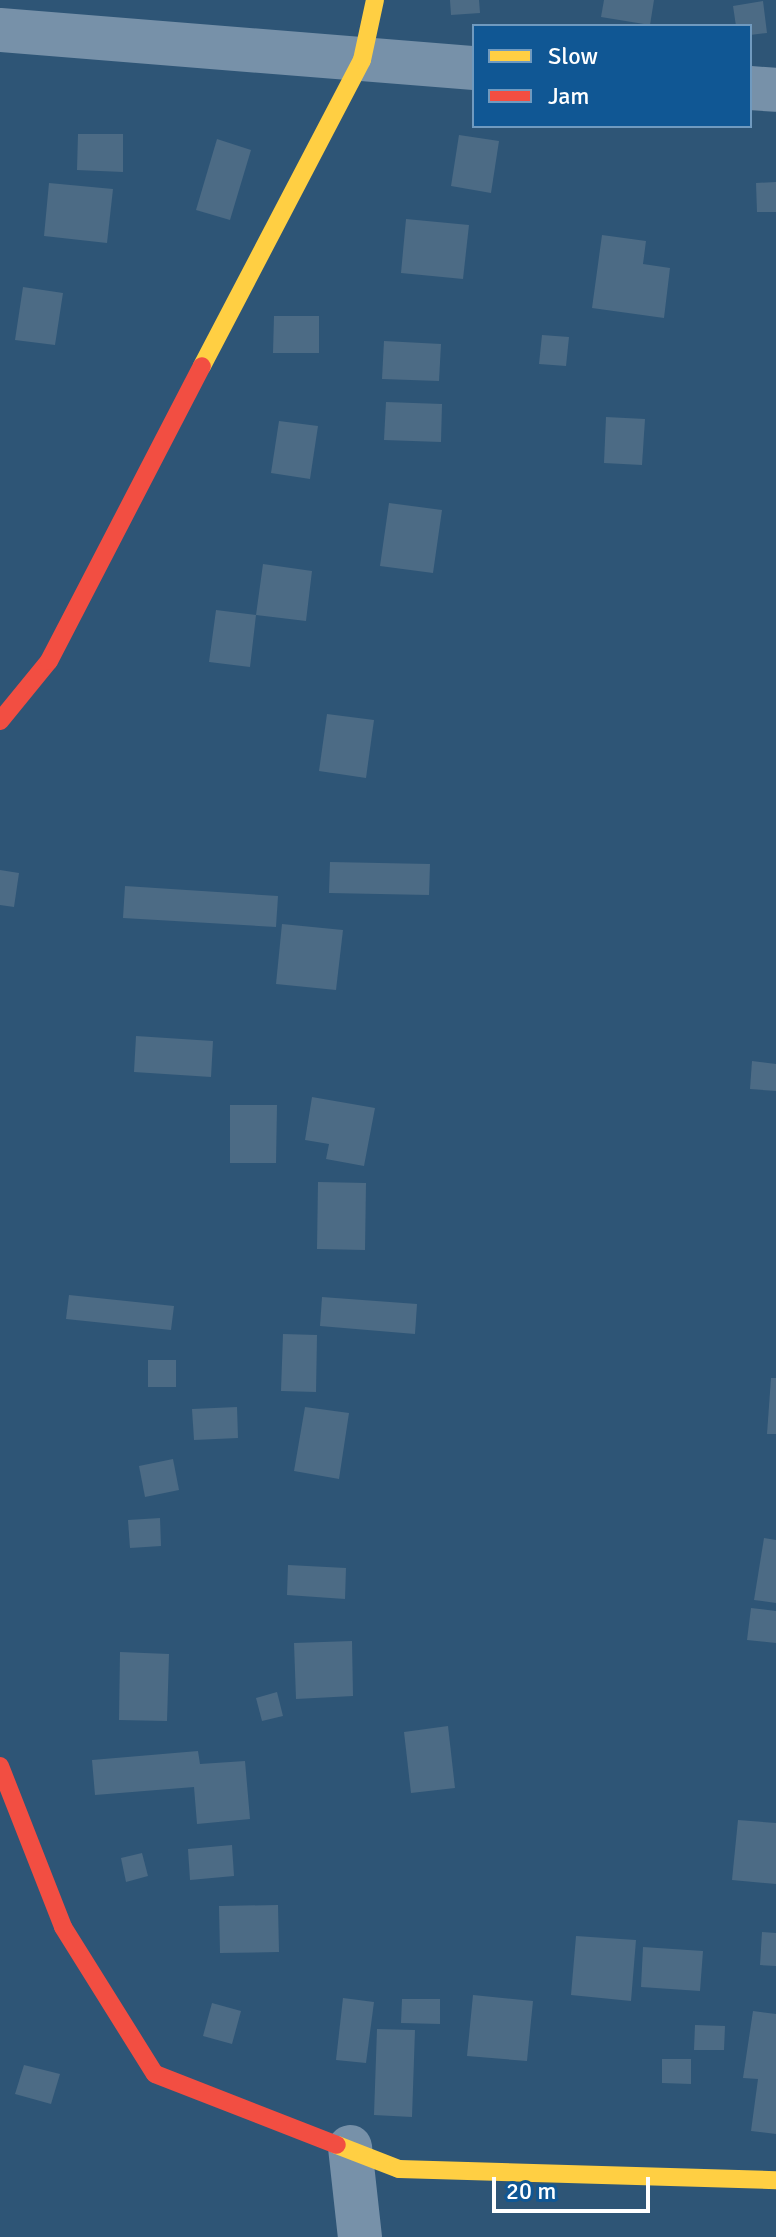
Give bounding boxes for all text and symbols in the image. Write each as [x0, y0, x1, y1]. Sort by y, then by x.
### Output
legend [472, 24, 752, 128]
text: Slow [548, 41, 598, 71]
text: Jam [548, 81, 589, 111]
scale bar [496, 2161, 654, 2211]
text: 20 m [506, 2176, 556, 2206]

